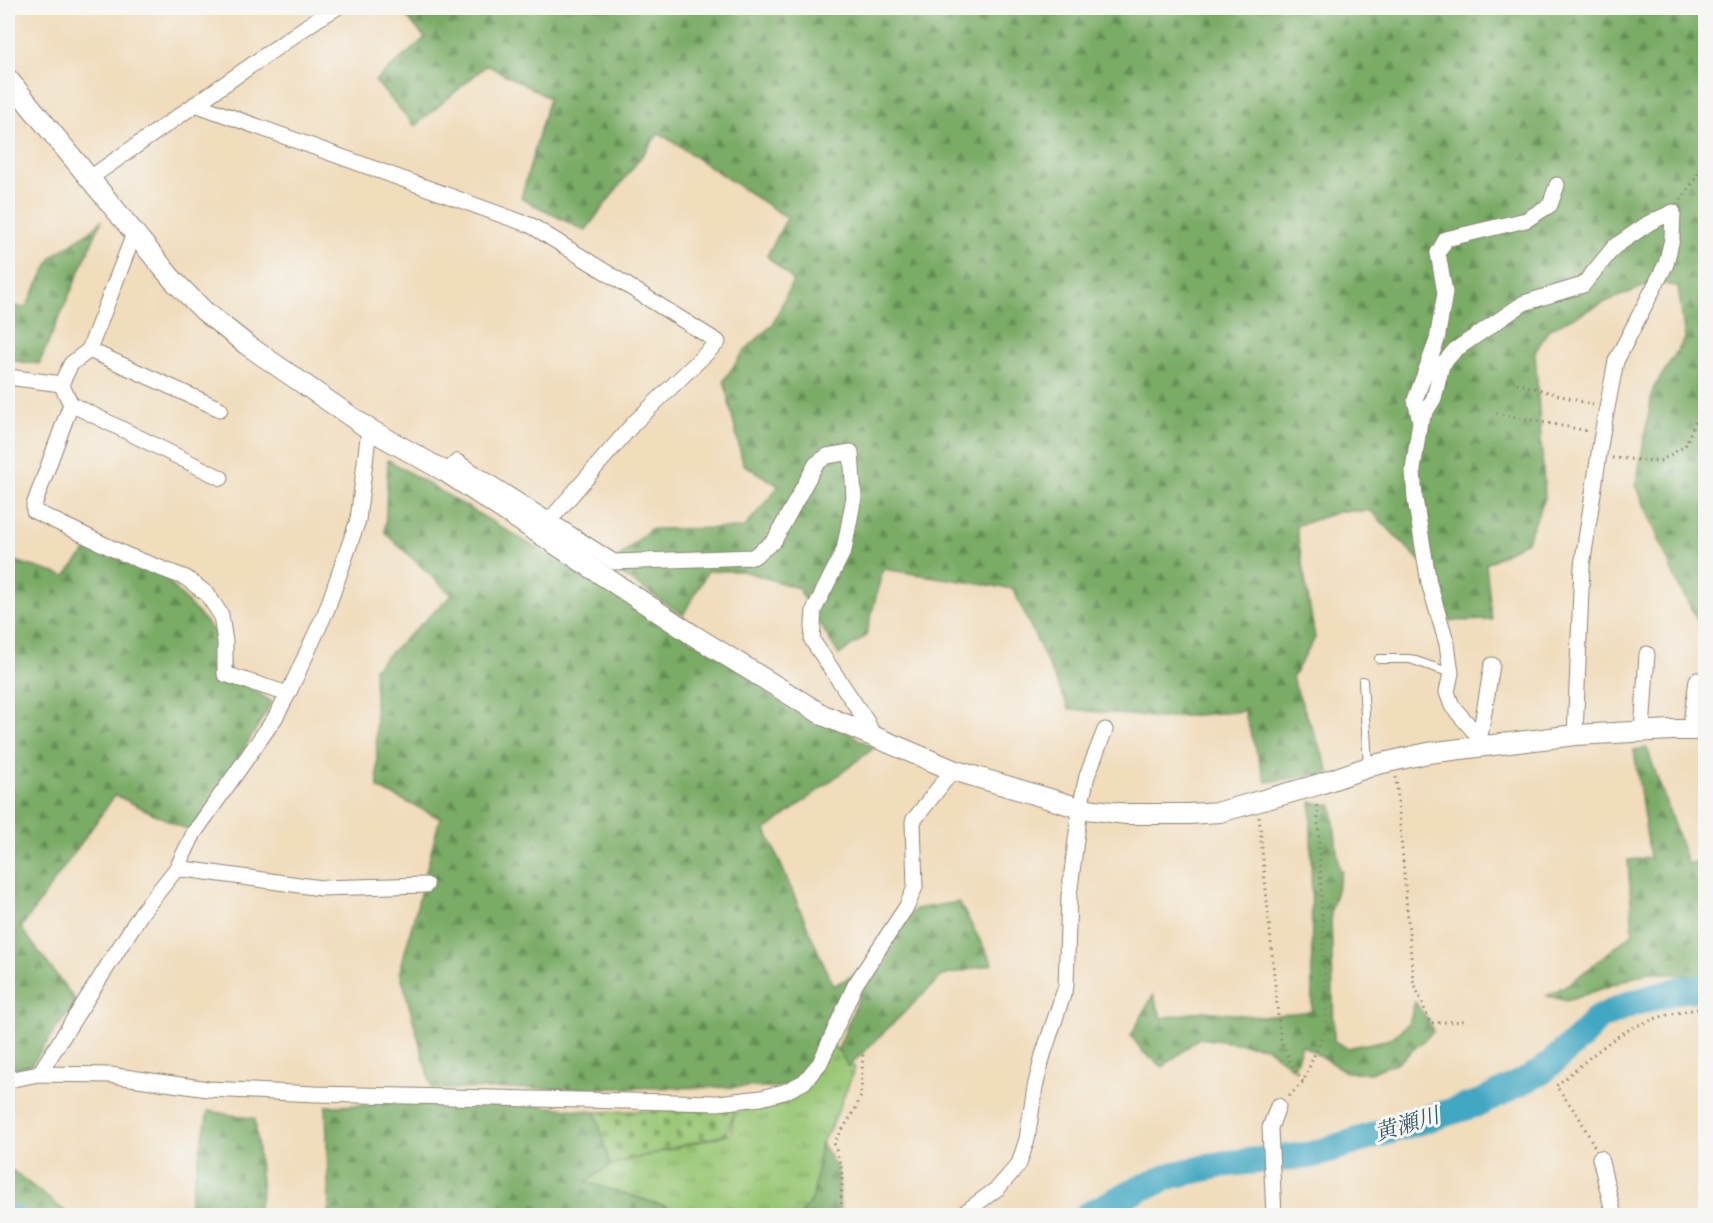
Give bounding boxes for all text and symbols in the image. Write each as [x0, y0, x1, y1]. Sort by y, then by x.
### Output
water label: 黄瀬川 [1371, 1102, 1444, 1148]

